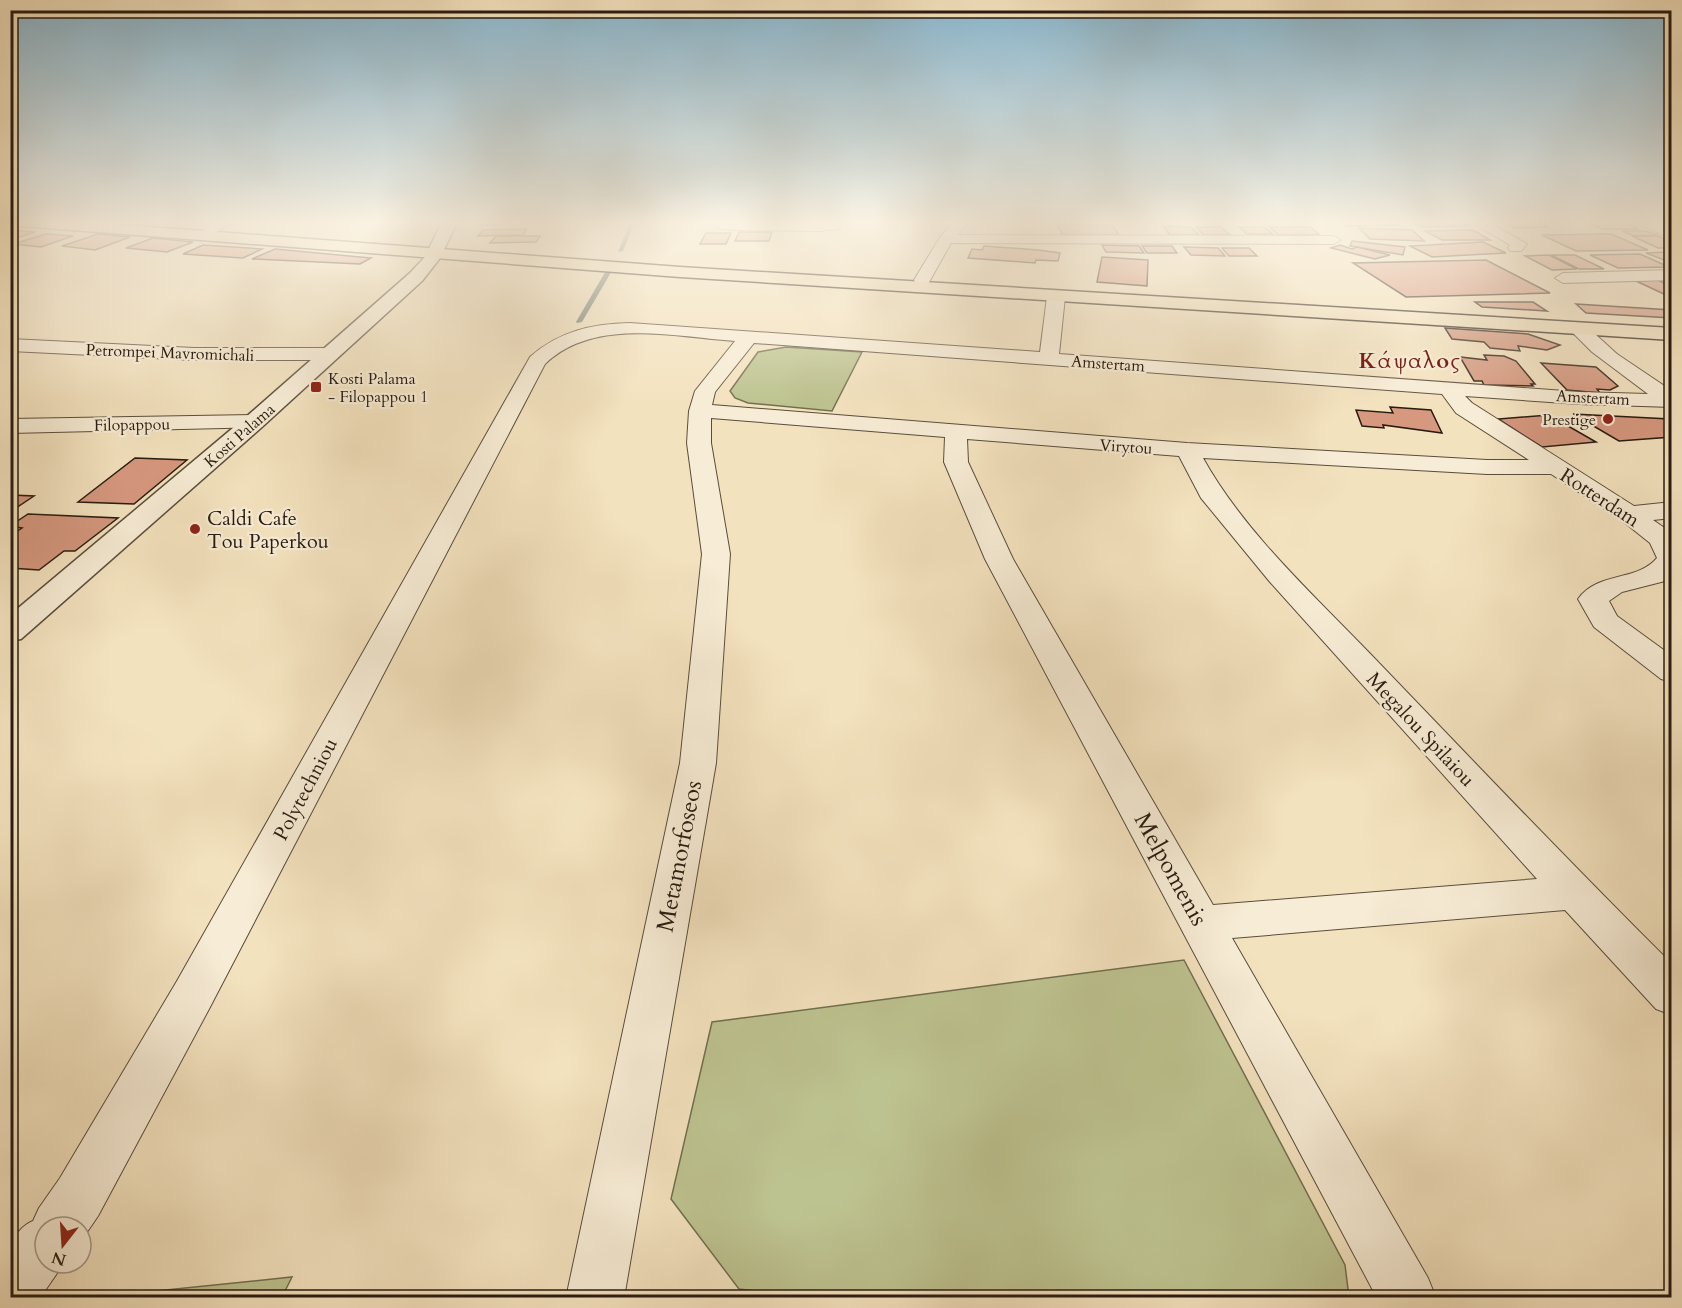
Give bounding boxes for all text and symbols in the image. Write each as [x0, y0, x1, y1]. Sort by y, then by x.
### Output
street label: Petrompei Mavromichali [85, 339, 255, 367]
district label: Κάψαλος [1359, 346, 1461, 376]
street label: Amstertam [1070, 350, 1146, 378]
place label: Kosti Palama - Filopappou 1 [328, 368, 428, 408]
marker: Kosti Palama - Filopappou 1 [309, 380, 323, 394]
street label: Amstertam [1555, 385, 1631, 411]
street label: Kosti Palama [199, 399, 280, 473]
place label: Prestige [1542, 409, 1596, 431]
marker: Prestige [1601, 412, 1615, 426]
street label: Filopappou [94, 413, 171, 437]
street label: Virytou [1099, 434, 1153, 460]
street label: Rotterdam [1555, 462, 1645, 533]
place label: Caldi Cafe Tou Paperkou [207, 505, 329, 555]
marker: Caldi Cafe Tou Paperkou [188, 522, 202, 536]
street label: Megalou Spilaiou [1360, 666, 1481, 792]
street label: Polytechniou [267, 733, 344, 845]
street label: Metamorfoseos [649, 778, 710, 935]
street label: Melpomenis [1126, 807, 1215, 932]
north arrow [33, 1215, 93, 1275]
text: N [49, 1246, 69, 1271]

